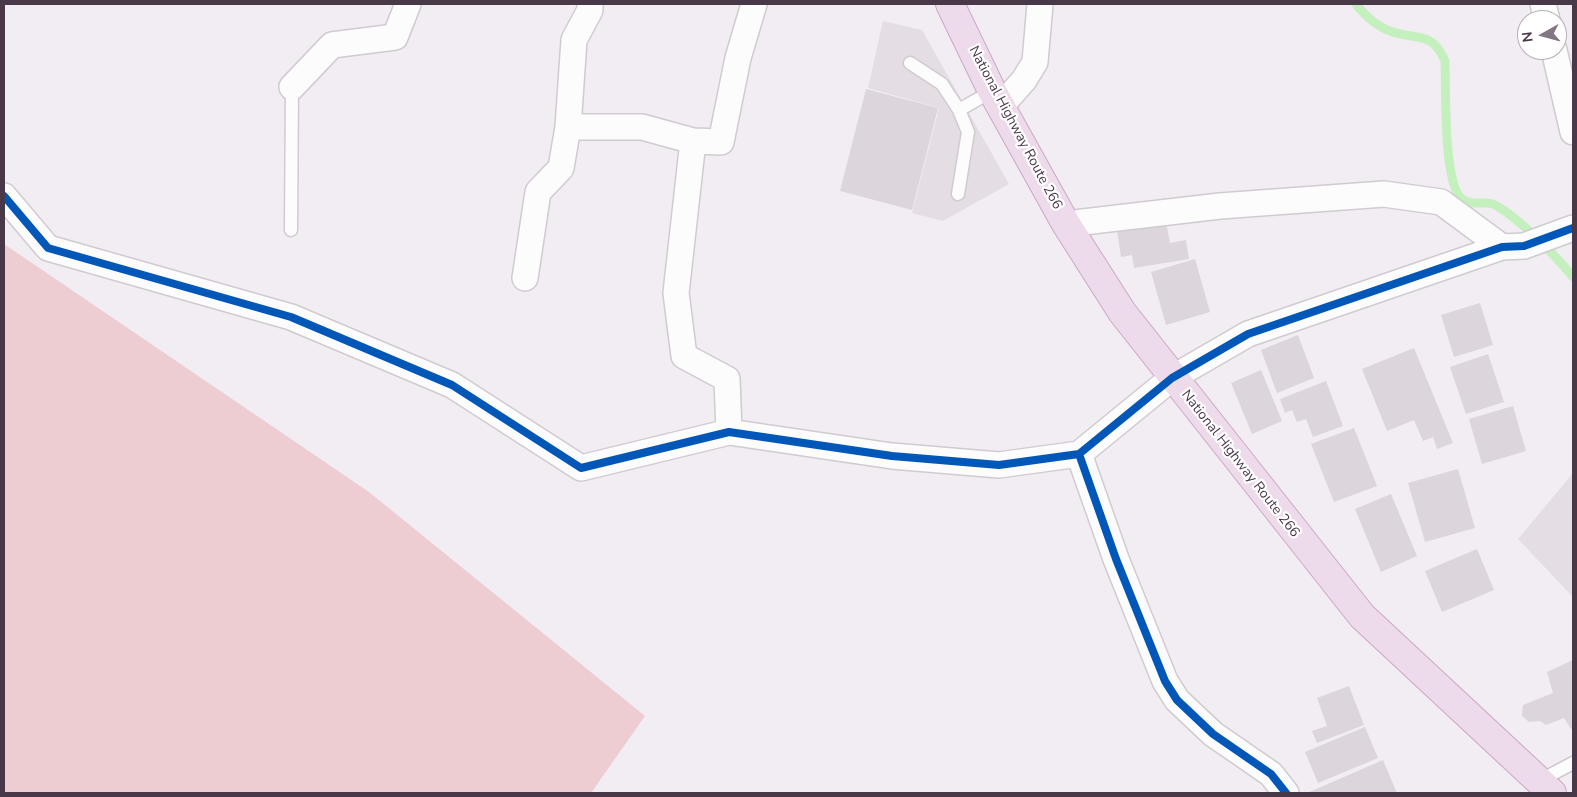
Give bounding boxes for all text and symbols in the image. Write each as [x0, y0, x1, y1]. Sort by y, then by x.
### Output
north arrow [1517, 10, 1567, 60]
text: N [1518, 30, 1538, 43]
street label: National Highway Route 266 [965, 43, 1065, 213]
street label: National Highway Route 266 [1177, 387, 1303, 541]

